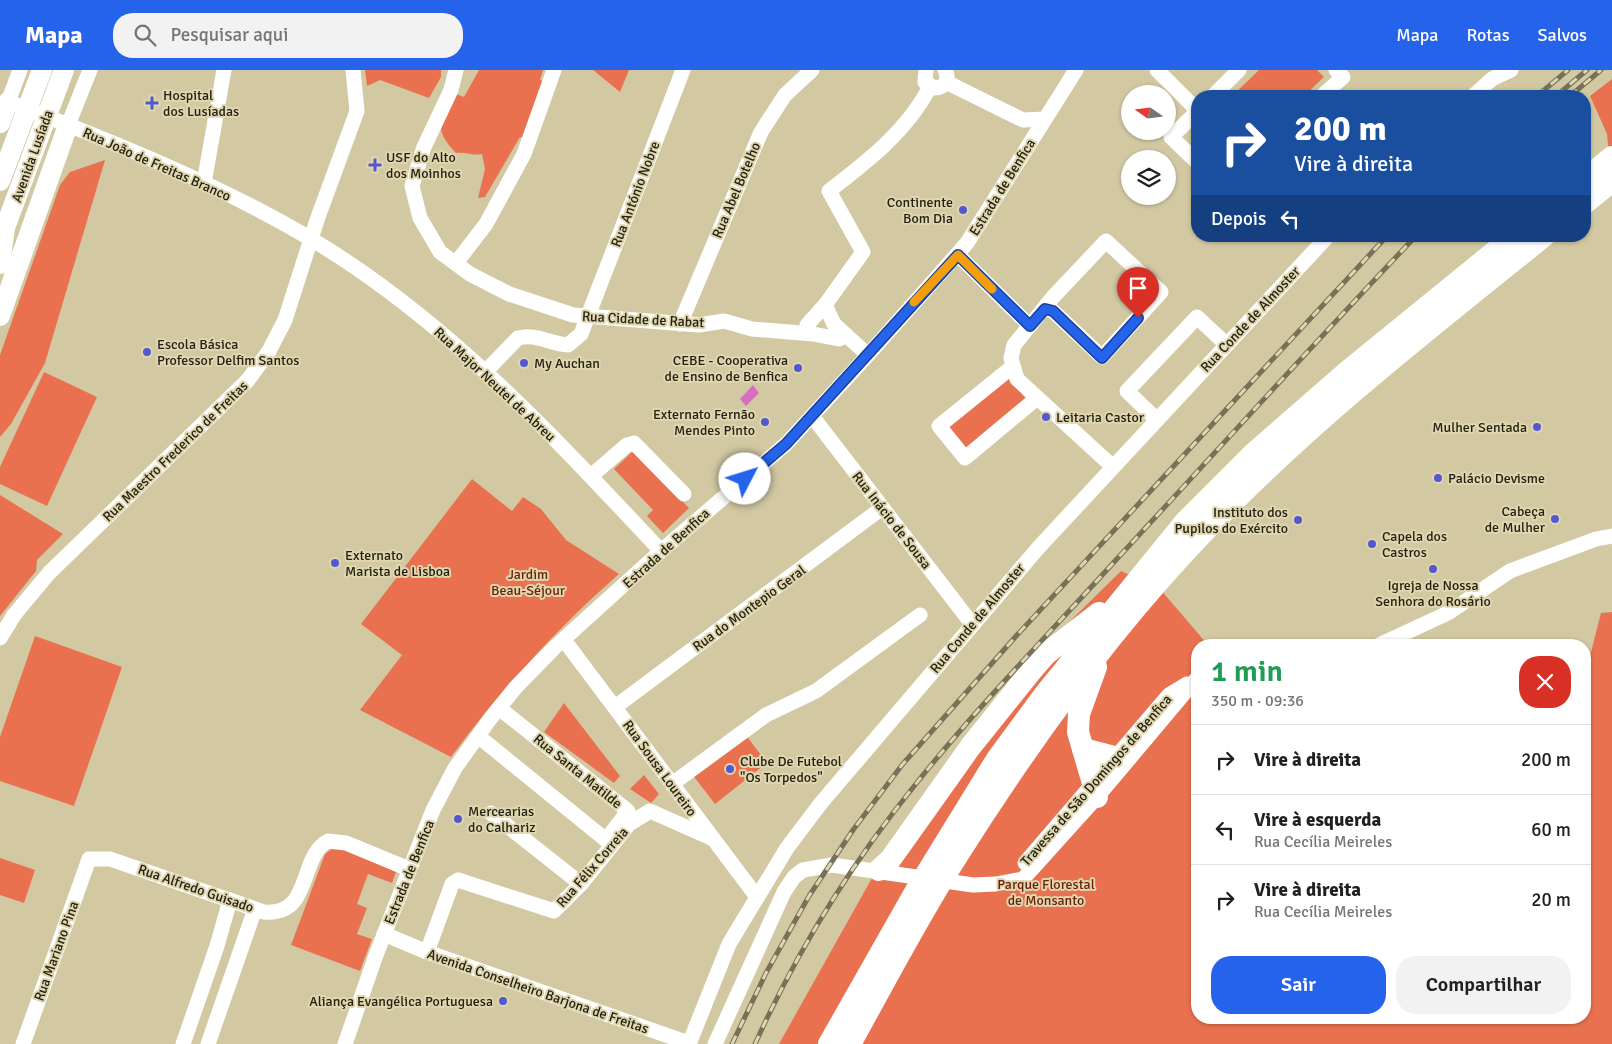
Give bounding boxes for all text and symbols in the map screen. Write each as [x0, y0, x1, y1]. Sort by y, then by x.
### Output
search box [113, 13, 463, 58]
text: Mapa [25, 20, 83, 50]
icon: search [131, 21, 159, 49]
text: Pesquisar aqui [171, 23, 288, 47]
text: Mapa [1396, 24, 1439, 46]
text: Rotas [1467, 24, 1510, 46]
text: Salvos [1538, 24, 1587, 46]
north arrow [1121, 85, 1176, 140]
map controls [1121, 85, 1176, 205]
place label: Hospital dos Lusíadas [163, 87, 239, 120]
marker: Hospital dos Lusíadas [145, 96, 159, 110]
text: 200 m [1294, 107, 1387, 150]
street label: Avenida Lusíada [8, 108, 57, 205]
icon: right [1211, 110, 1276, 175]
street label: Rua João de Freitas Branco [80, 124, 233, 205]
street label: Estrada de Benfica [966, 136, 1039, 239]
street label: Rua António Nobre [607, 139, 663, 250]
street label: Rua Abel Botelho [709, 140, 764, 241]
place label: USF do Alto dos Moinhos [386, 149, 461, 182]
button: layers [1121, 150, 1176, 205]
text: Vire à direita [1294, 150, 1413, 177]
marker: USF do Alto dos Moinhos [368, 158, 382, 172]
place label: Continente Bom Dia [887, 194, 953, 227]
marker: Continente Bom Dia [957, 204, 969, 216]
icon: left [1276, 205, 1304, 233]
text: Depois [1211, 207, 1266, 231]
street label: Rua Conde de Almoster [1197, 262, 1304, 376]
pin [1117, 267, 1159, 318]
icon: arrive [1124, 274, 1152, 302]
street label: Rua Cidade de Rabat [581, 308, 705, 331]
street label: Rua Major Neutel de Abreu [430, 324, 559, 445]
place label: Escola Básica Professor Delfim Santos [157, 336, 299, 369]
marker: Escola Básica Professor Delfim Santos [141, 346, 153, 358]
place label: CEBE - Cooperativa de Ensino de Benfica [665, 352, 788, 385]
place label: My Auchan [534, 355, 600, 372]
marker: My Auchan [518, 357, 530, 369]
marker: CEBE - Cooperativa de Ensino de Benfica [792, 362, 804, 374]
street label: Rua Maestro Frederico de Freitas [99, 377, 251, 525]
place label: Externato Fernão Mendes Pinto [653, 406, 755, 439]
place label: Leitaria Castor [1056, 409, 1145, 426]
marker: Leitaria Castor [1040, 411, 1052, 423]
marker: Externato Fernão Mendes Pinto [759, 416, 771, 428]
place label: Mulher Sentada [1432, 419, 1527, 436]
marker: Mulher Sentada [1531, 421, 1543, 433]
position arrow [718, 452, 770, 504]
street label: Rua Inácio de Sousa [848, 468, 935, 572]
place label: Palácio Devisme [1448, 470, 1545, 487]
marker: Palácio Devisme [1432, 472, 1444, 484]
place label: Cabeça de Mulher [1485, 503, 1546, 536]
place label: Instituto dos Pupilos do Exército [1175, 504, 1288, 537]
street label: Estrada de Benfica [619, 505, 713, 592]
marker: Cabeça de Mulher [1549, 513, 1561, 525]
marker: Instituto dos Pupilos do Exército [1292, 514, 1304, 526]
place label: Capela dos Castros [1382, 528, 1447, 561]
marker: Capela dos Castros [1366, 538, 1378, 550]
place label: Externato Marista de Lisboa [345, 547, 450, 580]
marker: Externato Marista de Lisboa [329, 557, 341, 569]
street label: Rua Conde de Almoster [926, 559, 1029, 677]
street label: Rua do Montepio Geral [689, 562, 809, 655]
marker: Igreja de Nossa Senhora do Rosário [1427, 563, 1439, 575]
park label: Jardim Beau-Séjour [491, 566, 566, 599]
place label: Igreja de Nossa Senhora do Rosário [1375, 577, 1491, 610]
text: 1 min [1211, 653, 1283, 690]
button: close [1519, 656, 1571, 708]
street label: Travessa de São Domingos de Benfica [1017, 691, 1176, 870]
text: 350 m · 09:36 [1211, 691, 1304, 711]
street label: Rua Sousa Loureiro [619, 717, 700, 820]
street label: Rua Santa Matilde [530, 730, 625, 812]
icon: right [1211, 746, 1239, 774]
text: Vire à direita [1254, 748, 1361, 772]
text: 200 m [1521, 748, 1571, 772]
place label: Clube De Futebol "Os Torpedos" [740, 753, 842, 786]
marker: Clube De Futebol "Os Torpedos" [724, 763, 736, 775]
place label: Mercearias do Calhariz [468, 803, 536, 836]
text: Vire à esquerda [1254, 808, 1381, 832]
marker: Mercearias do Calhariz [452, 813, 464, 825]
icon: left [1211, 816, 1239, 844]
street label: Estrada de Benfica [381, 818, 438, 927]
text: 60 m [1531, 818, 1571, 842]
street label: Rua Félix Correia [553, 824, 632, 911]
text: Rua Cecília Meireles [1254, 832, 1392, 852]
street label: Rua Alfredo Guisado [136, 861, 256, 916]
park label: Parque Florestal de Monsanto [997, 876, 1095, 909]
text: Vire à direita [1254, 878, 1361, 902]
icon: right [1211, 886, 1239, 914]
text: 20 m [1531, 888, 1571, 912]
street label: Rua Mariano Pina [31, 899, 82, 1003]
text: Rua Cecília Meireles [1254, 902, 1392, 922]
street label: Avenida Conselheiro Barjona de Freitas [425, 946, 651, 1037]
button: Sair [1211, 956, 1386, 1014]
button: Compartilhar [1396, 956, 1571, 1014]
place label: Aliança Evangélica Portuguesa [309, 993, 493, 1010]
marker: Aliança Evangélica Portuguesa [497, 995, 509, 1007]

